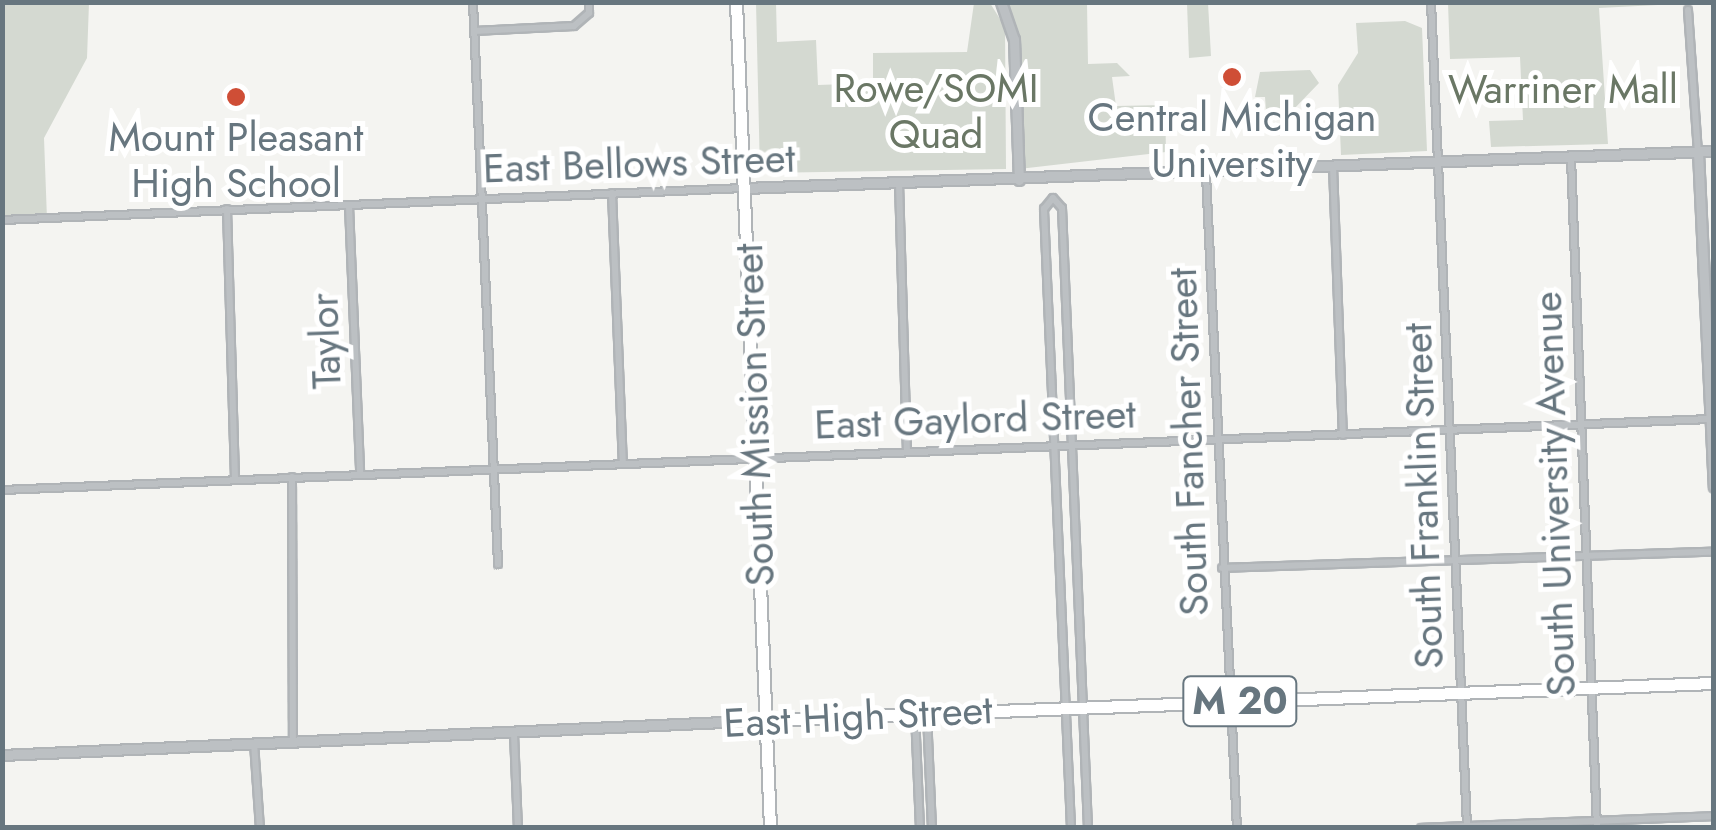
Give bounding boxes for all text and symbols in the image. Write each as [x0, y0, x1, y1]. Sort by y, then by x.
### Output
park label: Rowe/SOMI Quad [833, 64, 1039, 158]
park label: Warriner Mall [1448, 65, 1678, 113]
marker: Central Michigan University [1221, 66, 1243, 88]
marker: Mount Pleasant High School [225, 86, 247, 108]
place label: Central Michigan University [1087, 93, 1377, 187]
place label: Mount Pleasant High School [109, 113, 363, 207]
street label: East Bellows Street [482, 134, 796, 192]
street label: South Mission Street [724, 243, 784, 587]
street label: South Fancher Street [1158, 267, 1218, 617]
street label: South University Avenue [1523, 291, 1585, 697]
street label: Taylor [299, 292, 351, 390]
street label: South Franklin Street [1393, 322, 1453, 670]
street label: East Gaylord Street [813, 389, 1137, 449]
road number: M 20 [1180, 668, 1300, 734]
street label: East High Street [722, 685, 994, 747]

